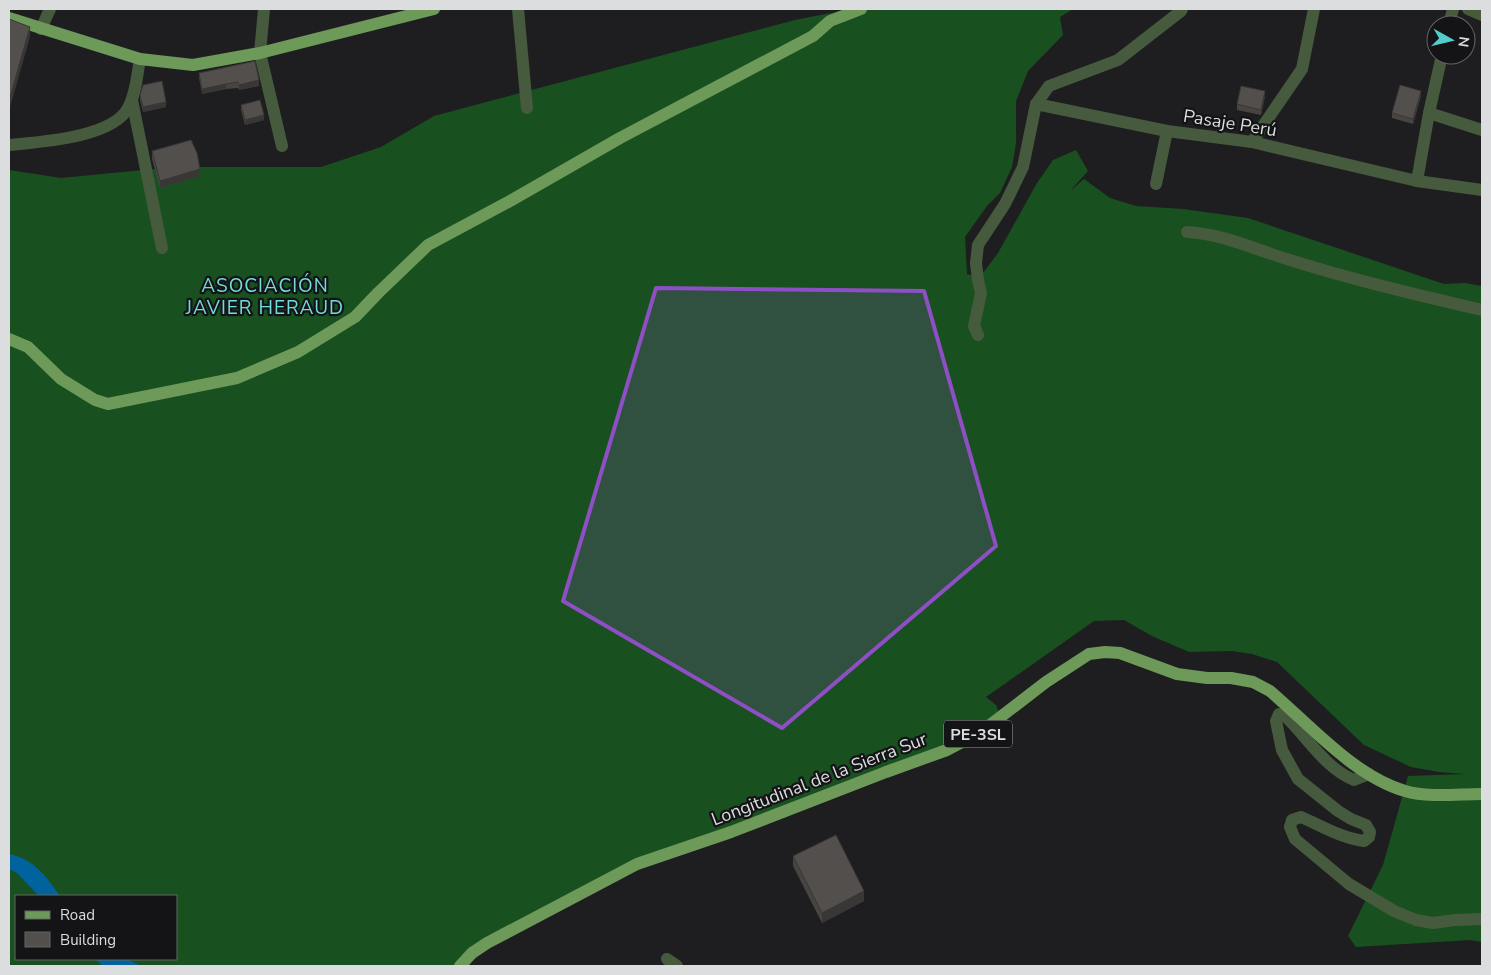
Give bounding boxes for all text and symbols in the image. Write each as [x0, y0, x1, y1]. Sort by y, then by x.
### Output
north arrow [1426, 15, 1476, 65]
text: N [1453, 35, 1474, 48]
street label: Pasaje Perú [1182, 104, 1278, 142]
district label: ASOCIACIÓN JAVIER HERAUD [185, 273, 344, 321]
road number: PE-3SL [944, 721, 1012, 748]
street label: Longitudinal de la Sierra Sur [708, 727, 931, 831]
legend [15, 895, 178, 960]
text: Road [60, 905, 95, 925]
text: Building [60, 930, 116, 950]

